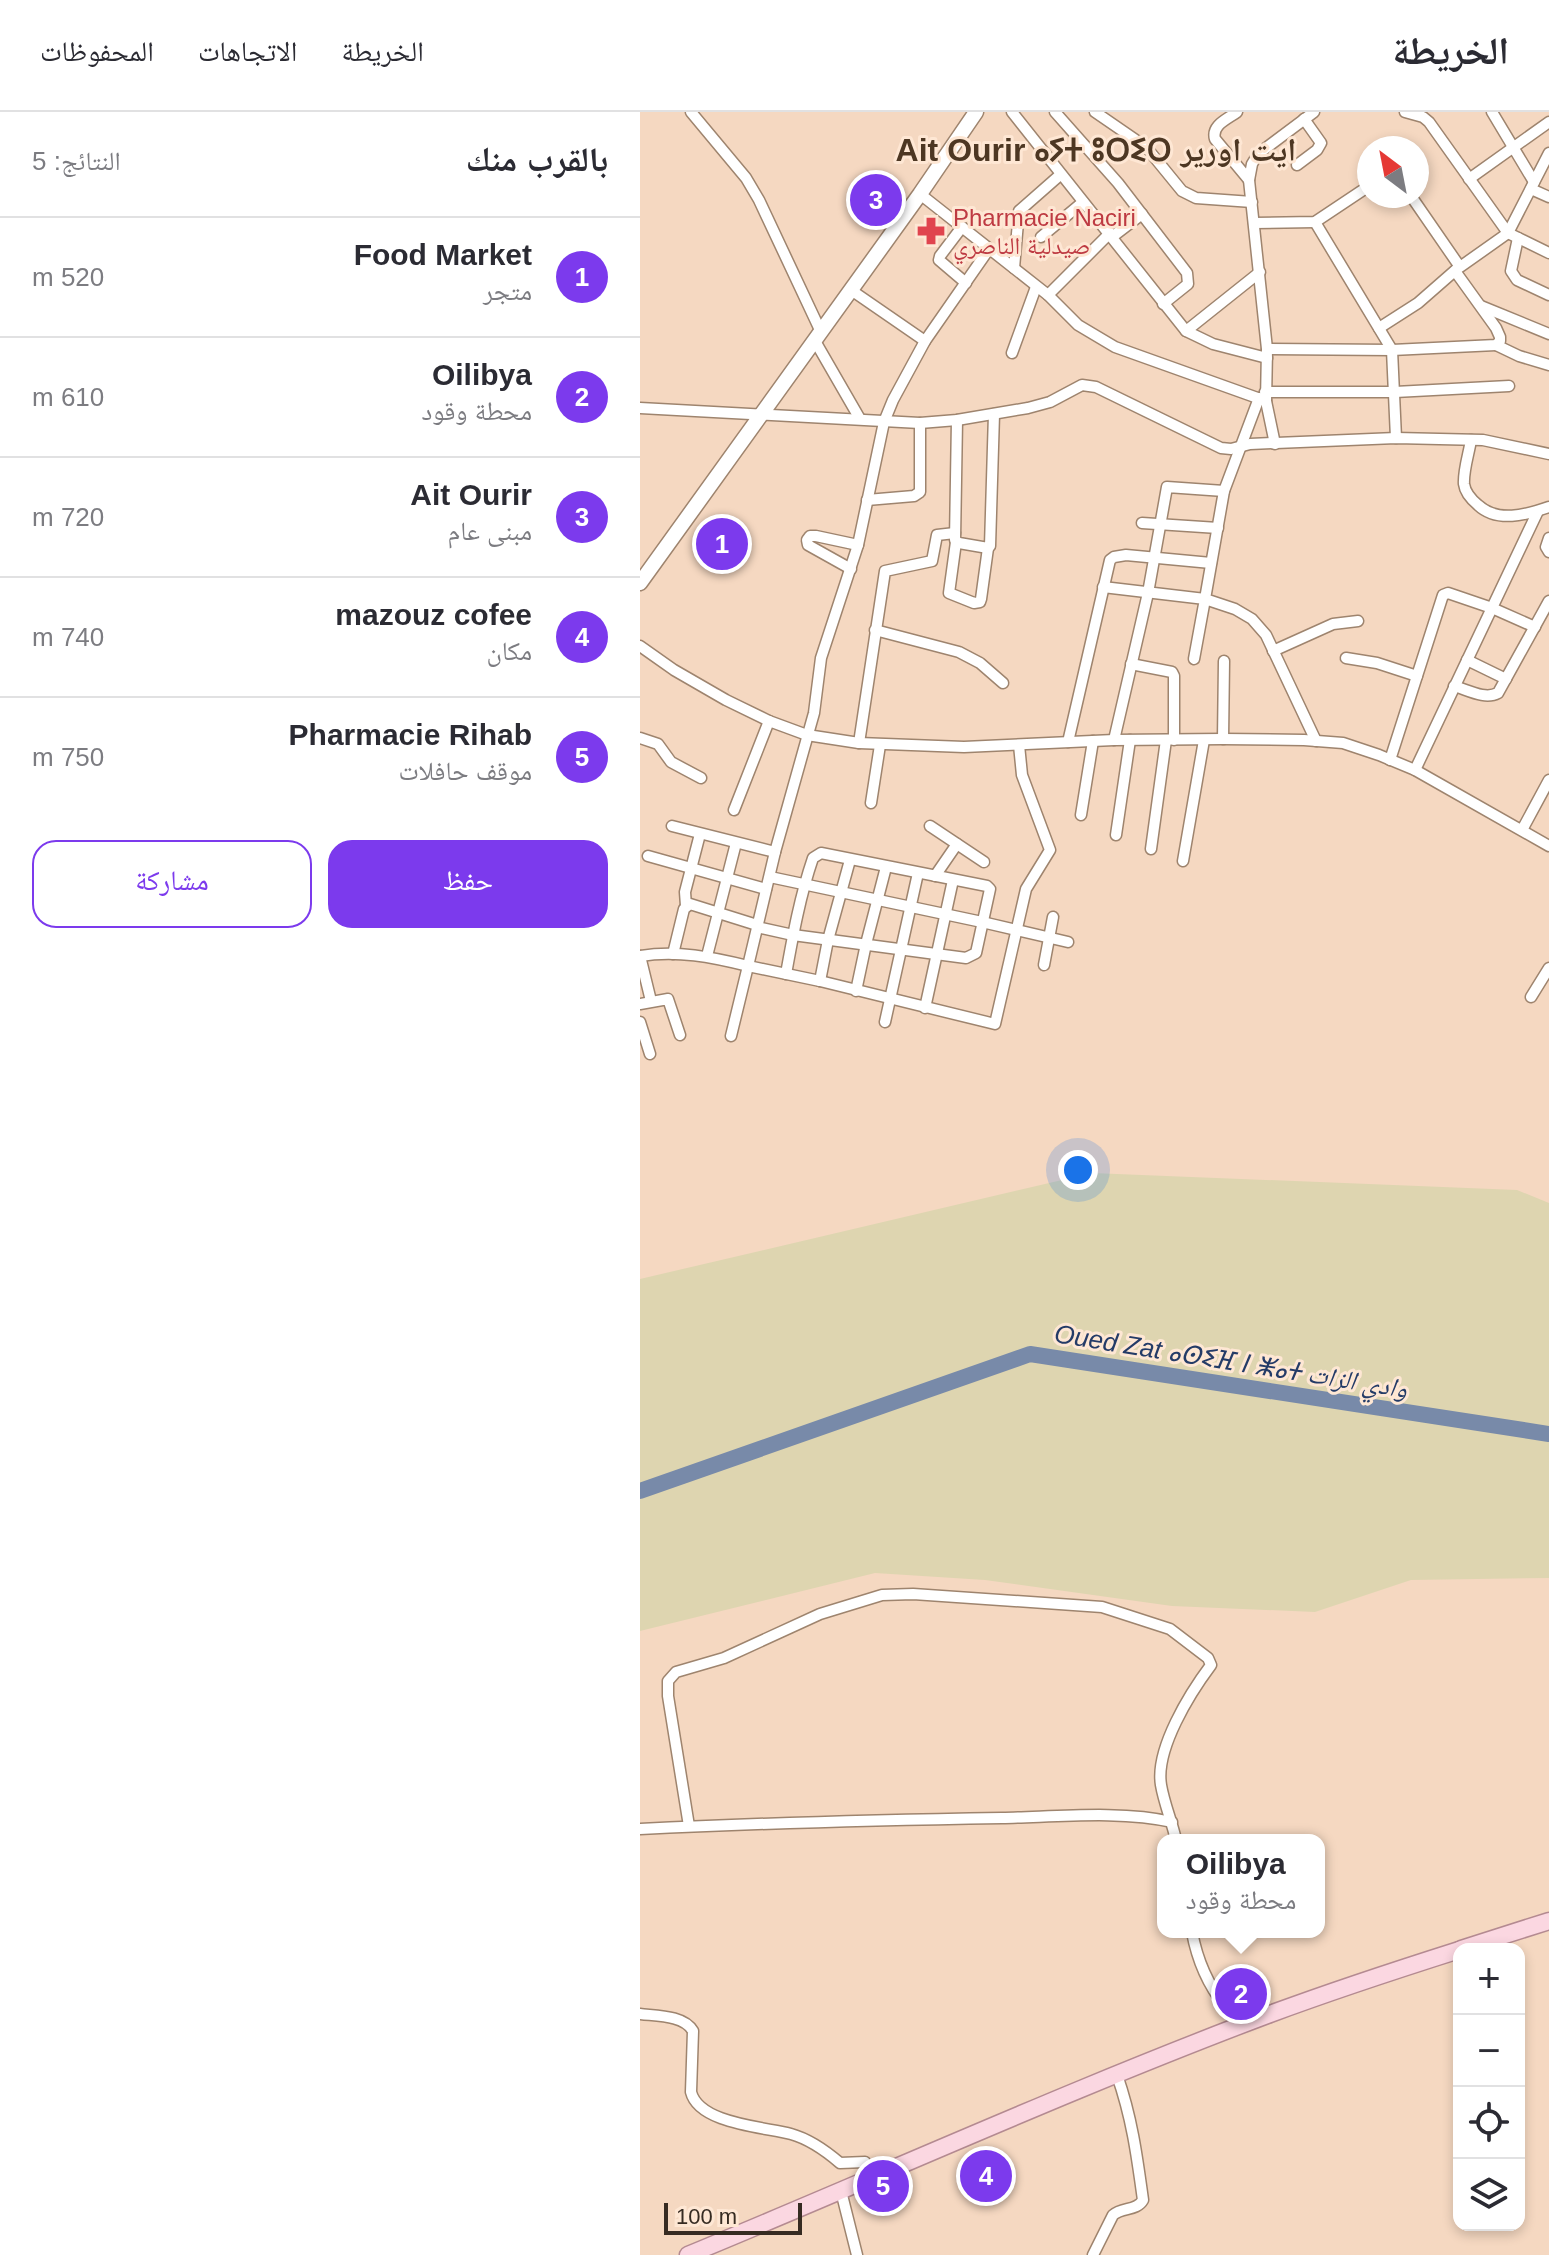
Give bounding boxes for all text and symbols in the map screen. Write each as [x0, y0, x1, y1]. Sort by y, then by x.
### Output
text: الخريطة [1392, 30, 1509, 72]
text: المحفوظات [40, 36, 154, 67]
text: الاتجاهات [198, 36, 297, 67]
text: الخريطة [341, 36, 424, 67]
district label: Ait Ourir ⴰⵢⵜ ⵓⵔⵉⵔ ايت اورير [896, 132, 1296, 168]
north arrow [1357, 136, 1429, 208]
text: بالقرب منك [466, 140, 608, 178]
text: النتائج: 5 [32, 146, 121, 176]
pin: 3 [850, 170, 902, 230]
place label: Pharmacie Naciri صيدلية الناصري [953, 204, 1136, 265]
pharmacy icon: Pharmacie Naciri صيدلية الناصري [916, 216, 946, 246]
text: Food Market [354, 238, 532, 271]
text: 520 m [32, 262, 104, 292]
text: 1 [575, 262, 589, 292]
text: متجر [483, 276, 532, 306]
text: Oilibya [432, 358, 532, 391]
text: 610 m [32, 382, 104, 412]
text: 2 [575, 382, 589, 412]
text: محطة وقود [421, 396, 532, 426]
text: Ait Ourir [410, 478, 532, 511]
text: 720 m [32, 502, 104, 532]
text: 3 [575, 502, 589, 532]
pin: 1 [696, 514, 748, 574]
text: مبنى عام [447, 516, 532, 546]
text: mazouz cofee [335, 598, 532, 631]
text: 740 m [32, 622, 104, 652]
text: 4 [575, 622, 589, 652]
text: مكان [486, 636, 532, 666]
text: Pharmacie Rihab [289, 718, 532, 751]
text: 750 m [32, 742, 104, 772]
text: 5 [575, 742, 589, 772]
text: موقف حافلات [399, 756, 532, 786]
button: مشاركة [32, 840, 312, 928]
button: حفظ [328, 840, 608, 928]
your location [1058, 1150, 1098, 1190]
water label: Oued Zat ⴰⵙⵉⴼ ⵏ ⵥⴰⵜ وادي الزات [1051, 1318, 1410, 1409]
popup [1157, 1834, 1325, 1938]
text: Oilibya [1186, 1847, 1286, 1880]
text: محطة وقود [1186, 1885, 1296, 1915]
map controls [1453, 1943, 1525, 2231]
button: + [1453, 1943, 1525, 2015]
pin: 2 [1215, 1964, 1267, 2024]
button: − [1453, 2015, 1525, 2087]
button: locate [1453, 2087, 1525, 2159]
pin: 4 [960, 2146, 1012, 2206]
pin: 5 [857, 2156, 909, 2216]
button: layers [1453, 2159, 1525, 2231]
scale bar [664, 2199, 802, 2235]
text: 100 m [676, 2204, 737, 2229]

